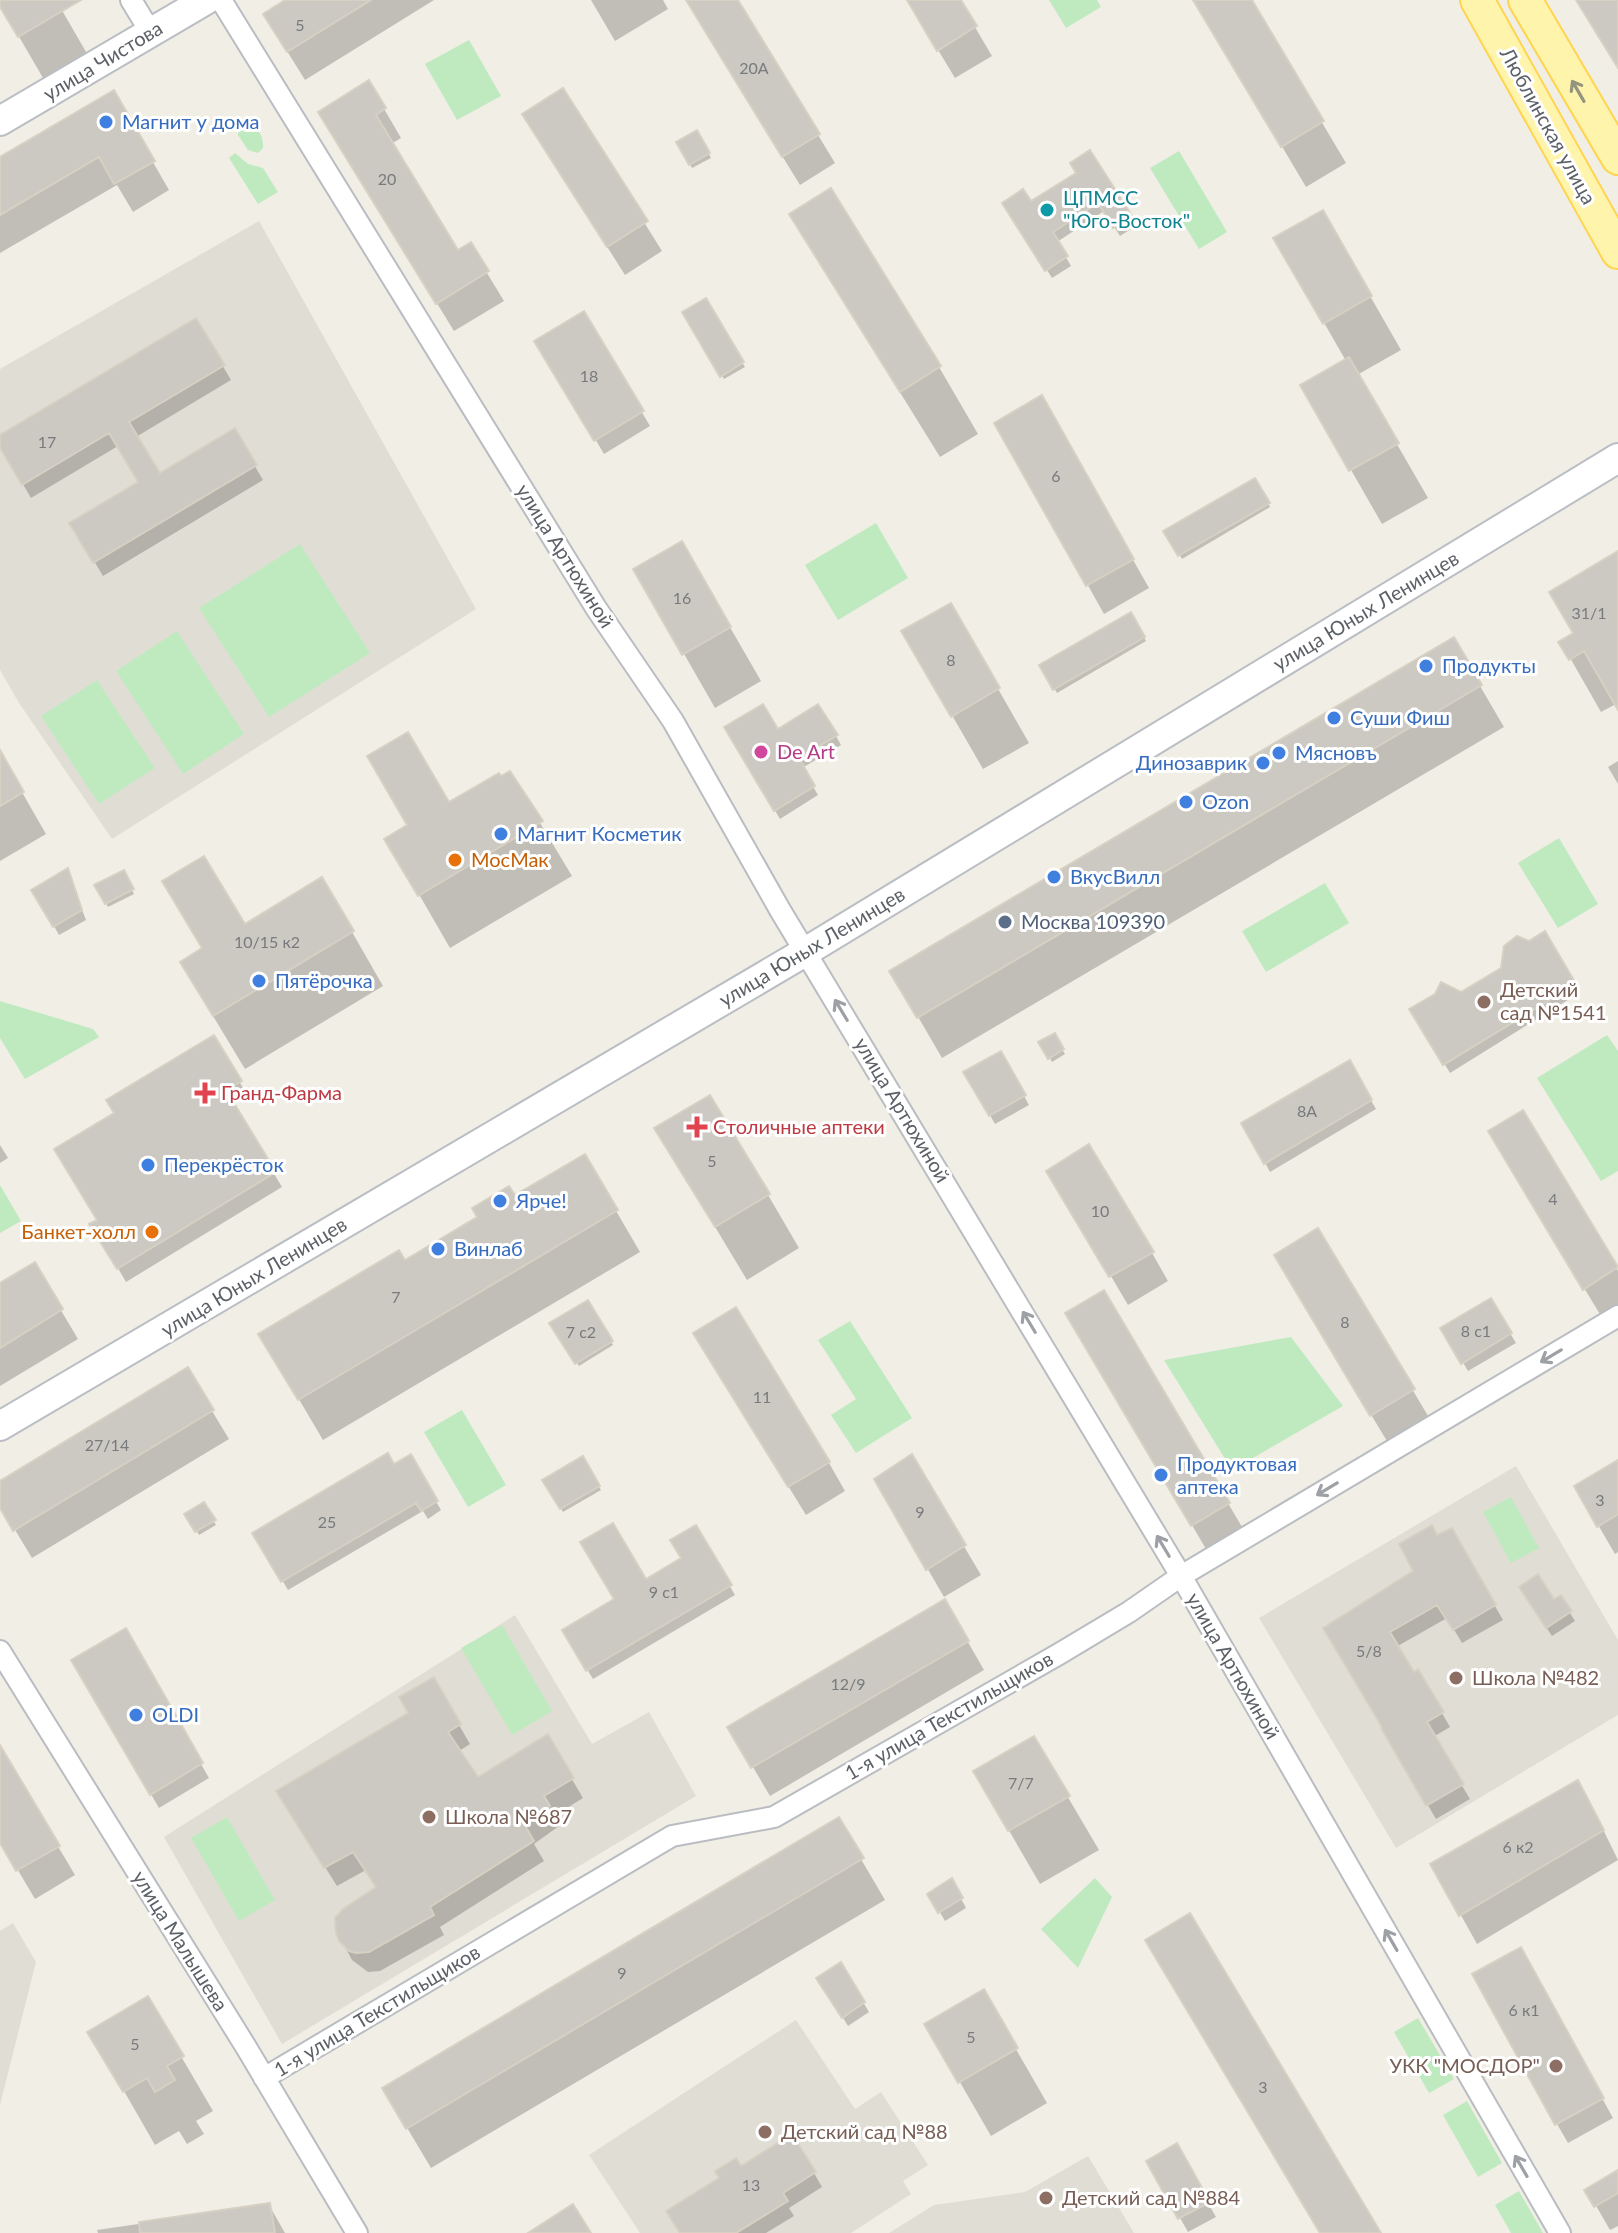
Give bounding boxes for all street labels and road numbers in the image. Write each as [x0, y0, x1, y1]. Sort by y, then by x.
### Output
street label: улица Чистова [39, 15, 166, 105]
street label: Люблинская улица [1495, 42, 1602, 208]
street label: улица Артюхиной [512, 479, 620, 632]
street label: улица Юных Ленинцев [1268, 545, 1463, 675]
street label: улица Юных Ленинцев [714, 881, 909, 1011]
street label: улица Артюхиной [850, 1033, 956, 1186]
street label: улица Юных Ленинцев [156, 1211, 351, 1341]
street label: улица Артюхиной [1182, 1588, 1286, 1743]
street label: 1-я улица Текстильщиков [840, 1646, 1057, 1785]
street label: улица Малышева [128, 1866, 234, 2015]
street label: 1-я улица Текстильщиков [269, 1939, 484, 2081]

